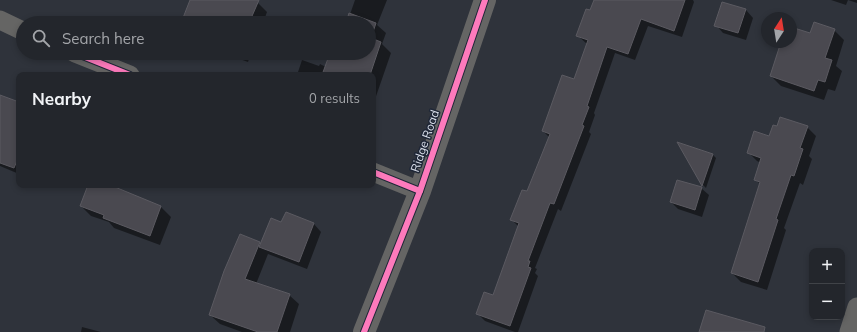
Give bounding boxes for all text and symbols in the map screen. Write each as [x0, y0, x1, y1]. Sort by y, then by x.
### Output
north arrow [761, 12, 797, 48]
search box [16, 16, 376, 60]
icon: search [30, 27, 52, 49]
text: Search here [62, 29, 144, 48]
text: Nearby [32, 88, 91, 109]
text: 0 results [309, 90, 360, 106]
street label: Ridge Road [407, 108, 442, 174]
map controls [809, 248, 845, 320]
button: + [809, 248, 845, 284]
button: − [809, 284, 845, 320]

